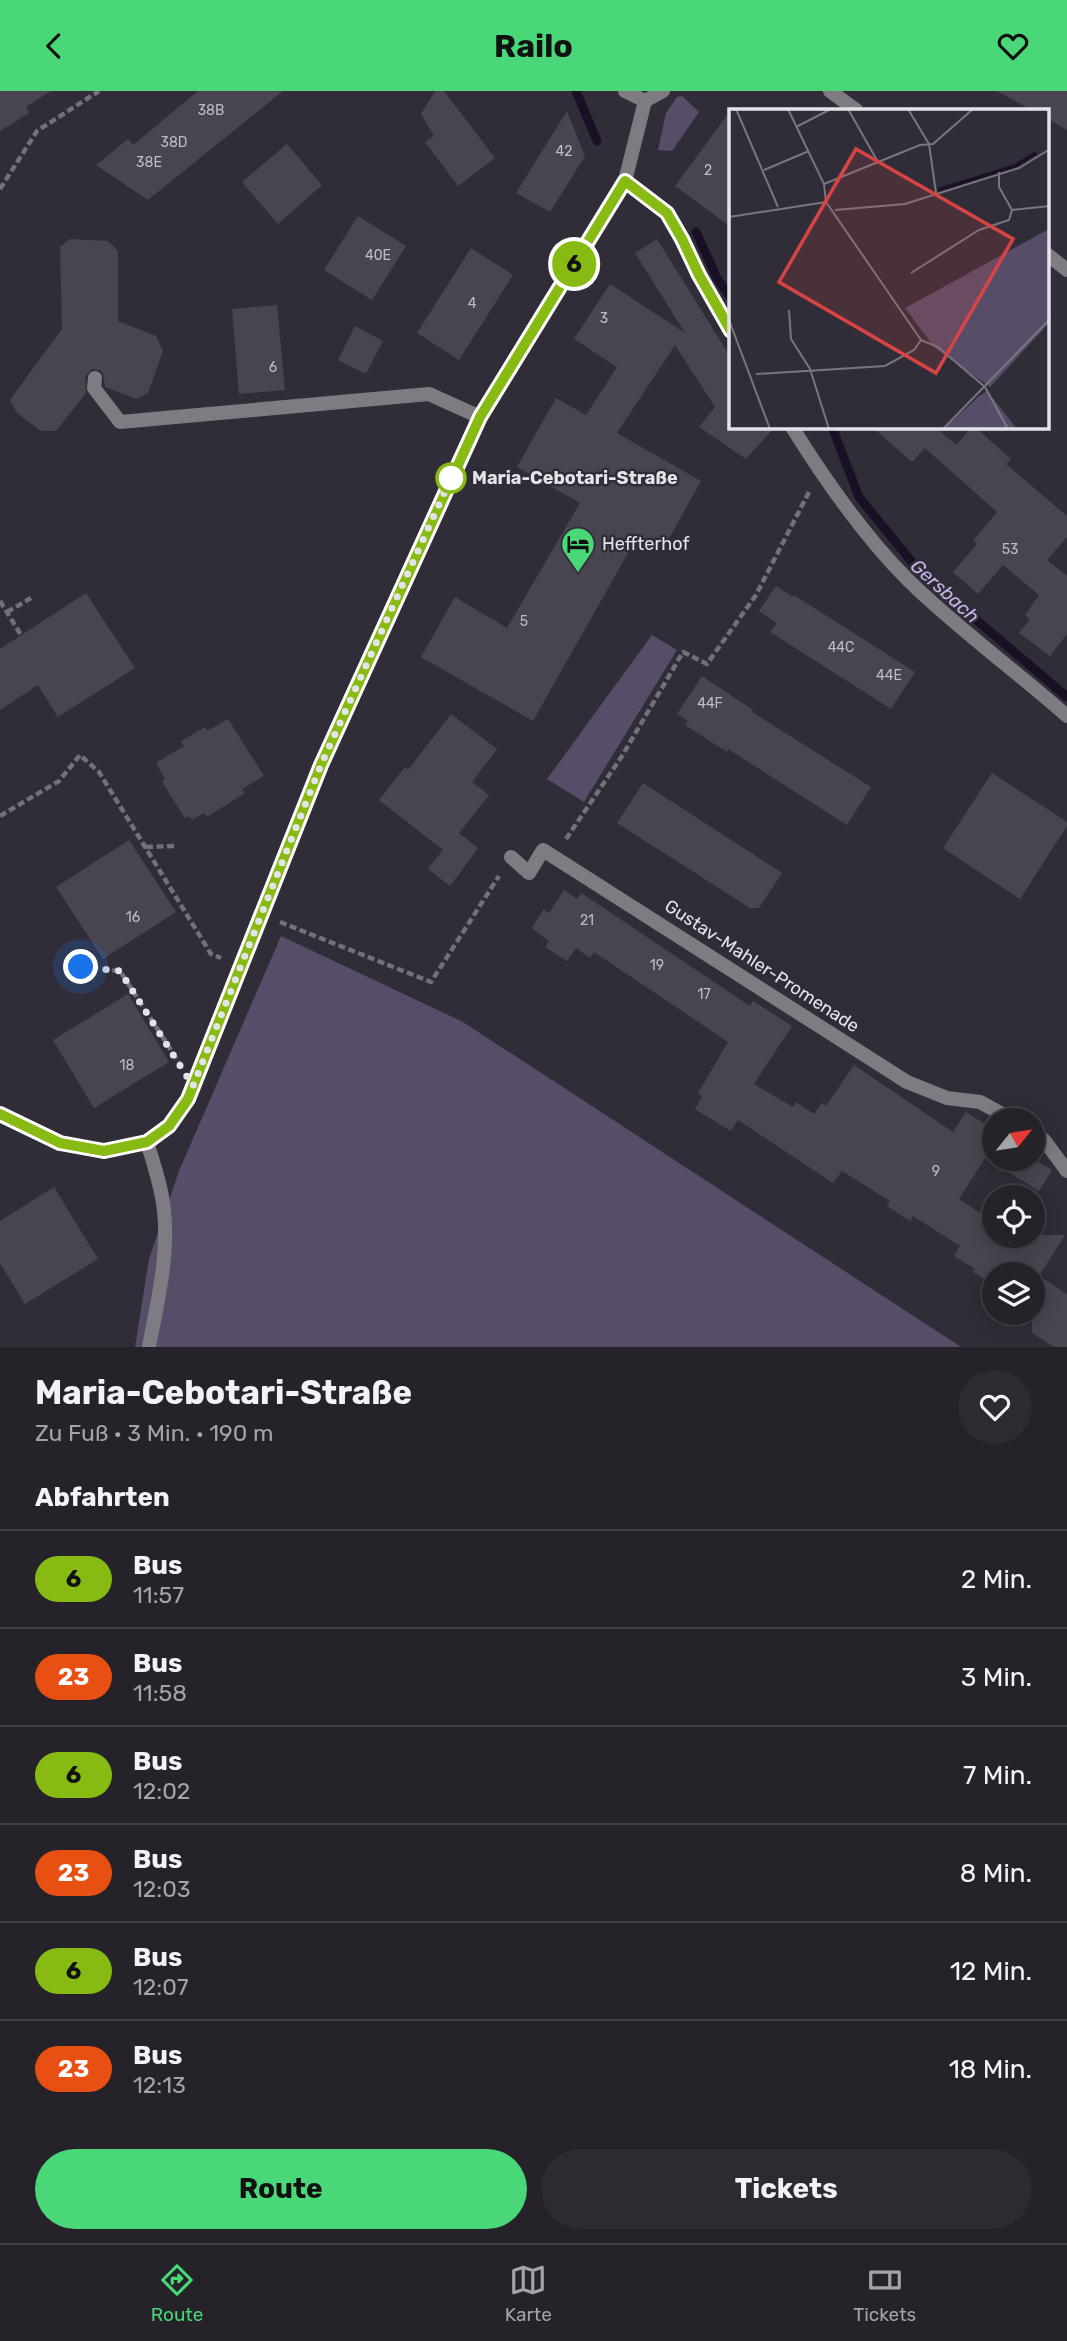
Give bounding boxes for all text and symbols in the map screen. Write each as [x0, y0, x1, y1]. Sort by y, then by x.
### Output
icon: back [35, 27, 73, 65]
text: Railo [494, 27, 573, 65]
icon: heart [994, 27, 1032, 65]
house number: 38B [198, 102, 224, 119]
inset map [729, 109, 1050, 429]
house number: 38D [161, 134, 187, 151]
house number: 42 [556, 143, 572, 160]
house number: 38E [136, 154, 162, 171]
house number: 2 [704, 162, 712, 179]
line badge: 6 [551, 241, 597, 287]
house number: 40E [365, 247, 391, 264]
text: 6 [566, 250, 582, 278]
house number: 4 [468, 295, 477, 312]
house number: 3 [600, 310, 608, 327]
house number: 6 [269, 359, 277, 376]
marker: Maria-Cebotari-Straße [436, 463, 466, 493]
place label: Maria-Cebotari-Straße [472, 467, 678, 489]
hotel icon: Heffterhof [559, 525, 597, 574]
place label: Heffterhof [602, 533, 689, 555]
house number: 53 [1002, 541, 1018, 558]
water label: Gersbach [906, 554, 984, 628]
house number: 5 [520, 613, 528, 630]
house number: 44C [828, 639, 854, 656]
house number: 44E [876, 667, 902, 684]
house number: 44F [697, 695, 723, 712]
street label: Gustav-Mahler-Promenade [660, 895, 864, 1037]
house number: 16 [126, 909, 140, 926]
house number: 21 [580, 912, 594, 929]
your location [63, 949, 98, 984]
house number: 19 [650, 957, 664, 974]
house number: 17 [697, 986, 711, 1003]
house number: 18 [120, 1057, 135, 1074]
north arrow [982, 1108, 1045, 1171]
map controls [982, 1108, 1045, 1325]
house number: 9 [932, 1163, 940, 1180]
button: locate [982, 1185, 1045, 1248]
button: layers [982, 1262, 1045, 1325]
button: heart [958, 1370, 1032, 1444]
text: Maria-Cebotari-Straße [35, 1373, 412, 1412]
text: Zu Fuß · 3 Min. · 190 m [35, 1419, 273, 1447]
text: Abfahrten [35, 1482, 170, 1513]
text: Bus [133, 1550, 182, 1581]
text: 2 Min. [961, 1564, 1032, 1595]
text: 6 [66, 1565, 81, 1593]
text: 11:57 [133, 1581, 184, 1609]
text: Bus [133, 1648, 182, 1679]
text: 3 Min. [961, 1662, 1032, 1693]
text: 23 [58, 1663, 89, 1691]
text: 11:58 [133, 1679, 187, 1707]
text: Bus [133, 1746, 182, 1777]
text: 7 Min. [963, 1760, 1032, 1791]
text: 6 [66, 1761, 81, 1789]
text: 12:02 [133, 1777, 190, 1805]
text: Bus [133, 1844, 182, 1875]
text: 8 Min. [960, 1858, 1032, 1889]
text: 23 [58, 1859, 89, 1887]
text: 12:03 [133, 1875, 191, 1903]
text: Bus [133, 1942, 182, 1973]
text: 12 Min. [950, 1956, 1032, 1987]
text: 6 [66, 1957, 81, 1985]
text: 12:07 [133, 1973, 189, 2001]
text: Bus [133, 2040, 182, 2071]
text: 18 Min. [949, 2054, 1032, 2085]
text: 23 [58, 2055, 89, 2083]
text: 12:13 [133, 2071, 186, 2099]
button: Route [35, 2149, 527, 2229]
button: Tickets [541, 2149, 1032, 2229]
tab: Route [151, 2261, 203, 2326]
tab: Karte [505, 2261, 552, 2326]
tab: Tickets [853, 2261, 916, 2326]

